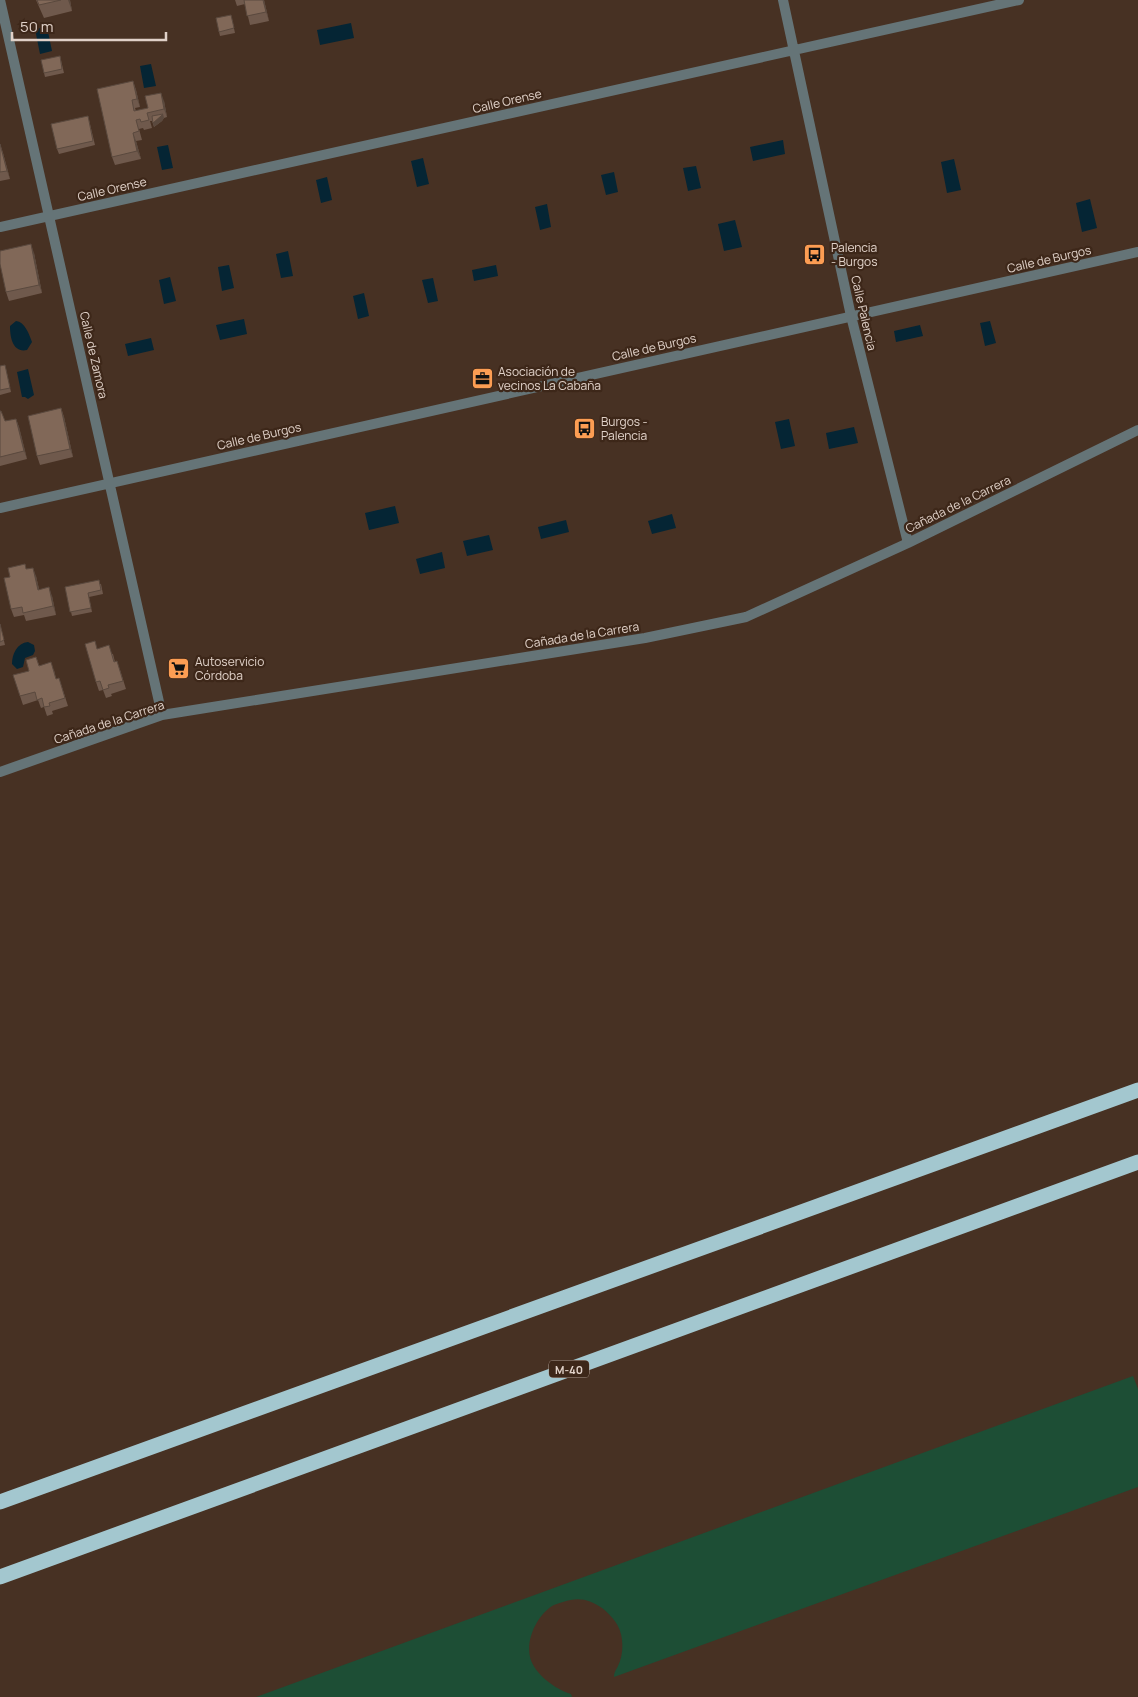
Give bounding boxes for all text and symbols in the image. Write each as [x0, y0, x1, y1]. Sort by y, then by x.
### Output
scale bar [12, 10, 166, 42]
text: 50 m [20, 16, 54, 37]
street label: Calle Orense [471, 85, 543, 117]
street label: Calle Orense [76, 173, 148, 205]
place label: Palencia - Burgos [831, 239, 877, 270]
street label: Calle de Burgos [1005, 241, 1093, 277]
bus stop icon: Palencia - Burgos [803, 242, 827, 266]
street label: Calle Palencia [847, 274, 881, 352]
street label: Calle de Zamora [76, 310, 112, 400]
street label: Calle de Burgos [610, 329, 698, 365]
place label: Asociación de vecinos La Cabaña [498, 363, 601, 394]
office icon: Asociación de vecinos La Cabaña [470, 366, 494, 390]
place label: Burgos - Palencia [601, 413, 647, 444]
bus stop icon: Burgos - Palencia [573, 416, 597, 440]
street label: Calle de Burgos [215, 418, 303, 454]
street label: Cañada de la Carrera [903, 471, 1013, 537]
street label: Cañada de la Carrera [524, 618, 640, 652]
place label: Autoservicio Córdoba [195, 653, 264, 684]
supermarket icon: Autoservicio Córdoba [167, 656, 191, 680]
street label: Cañada de la Carrera [52, 696, 166, 748]
road number: M-40 [549, 1360, 589, 1378]

